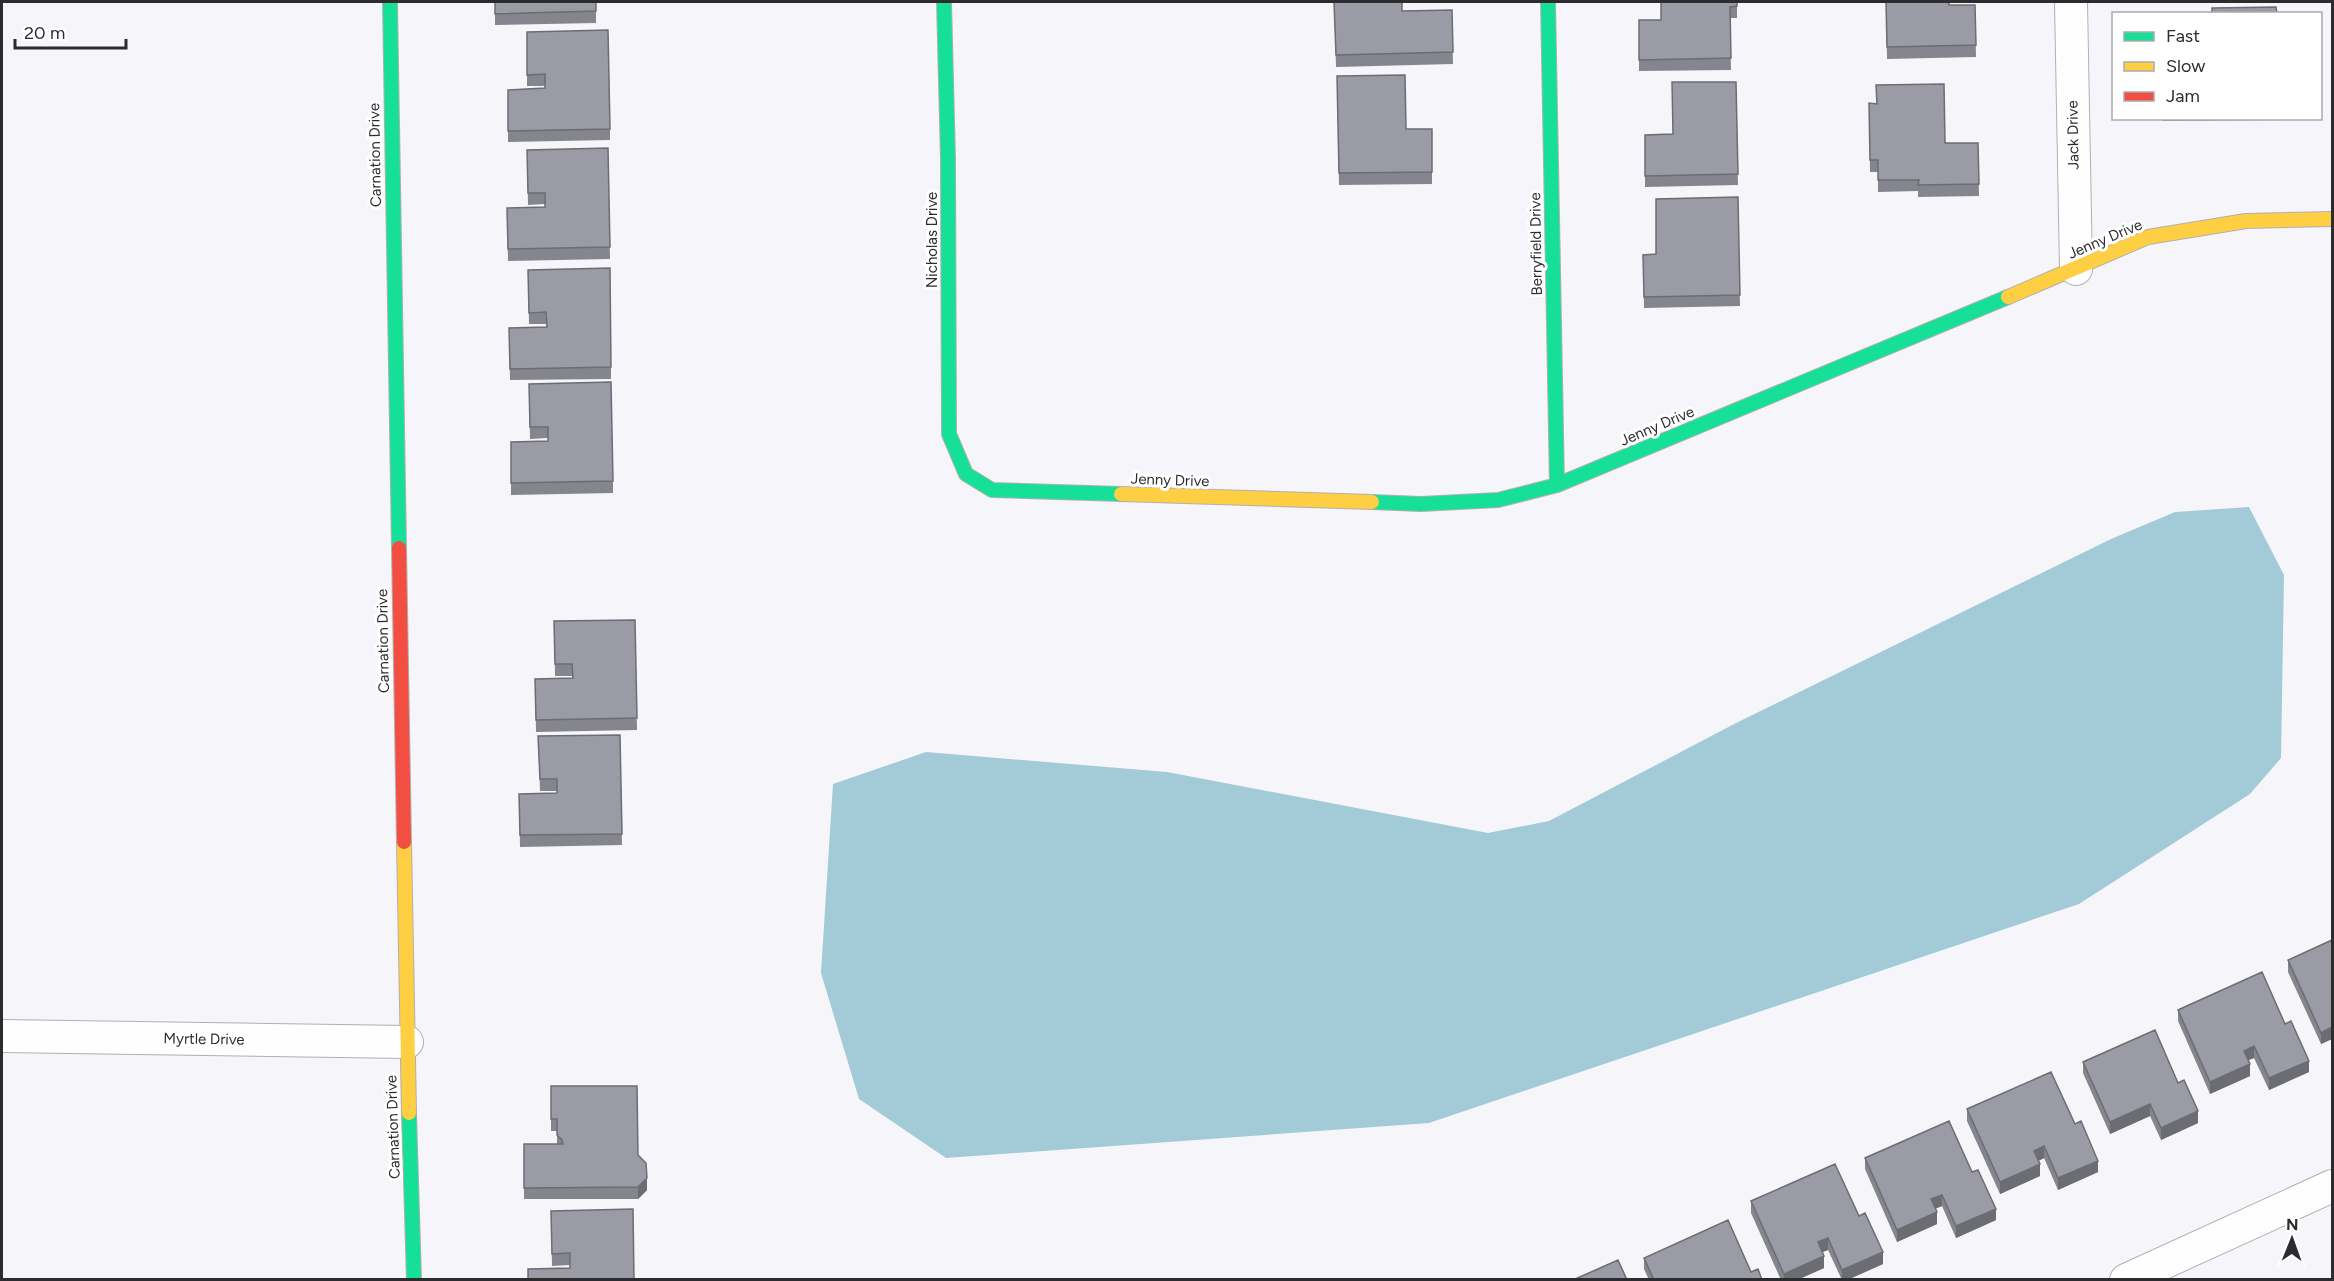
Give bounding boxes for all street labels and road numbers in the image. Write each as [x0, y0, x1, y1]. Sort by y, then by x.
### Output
street label: Jack Drive [2063, 100, 2083, 170]
street label: Carnation Drive [365, 103, 385, 207]
street label: Nicholas Drive [923, 192, 941, 288]
street label: Berryfield Drive [1526, 192, 1546, 296]
street label: Jenny Drive [2065, 215, 2145, 263]
street label: Jenny Drive [1617, 402, 1697, 450]
street label: Jenny Drive [1130, 470, 1210, 490]
street label: Carnation Drive [373, 589, 393, 693]
street label: Myrtle Drive [163, 1029, 245, 1049]
street label: Carnation Drive [382, 1075, 404, 1179]

